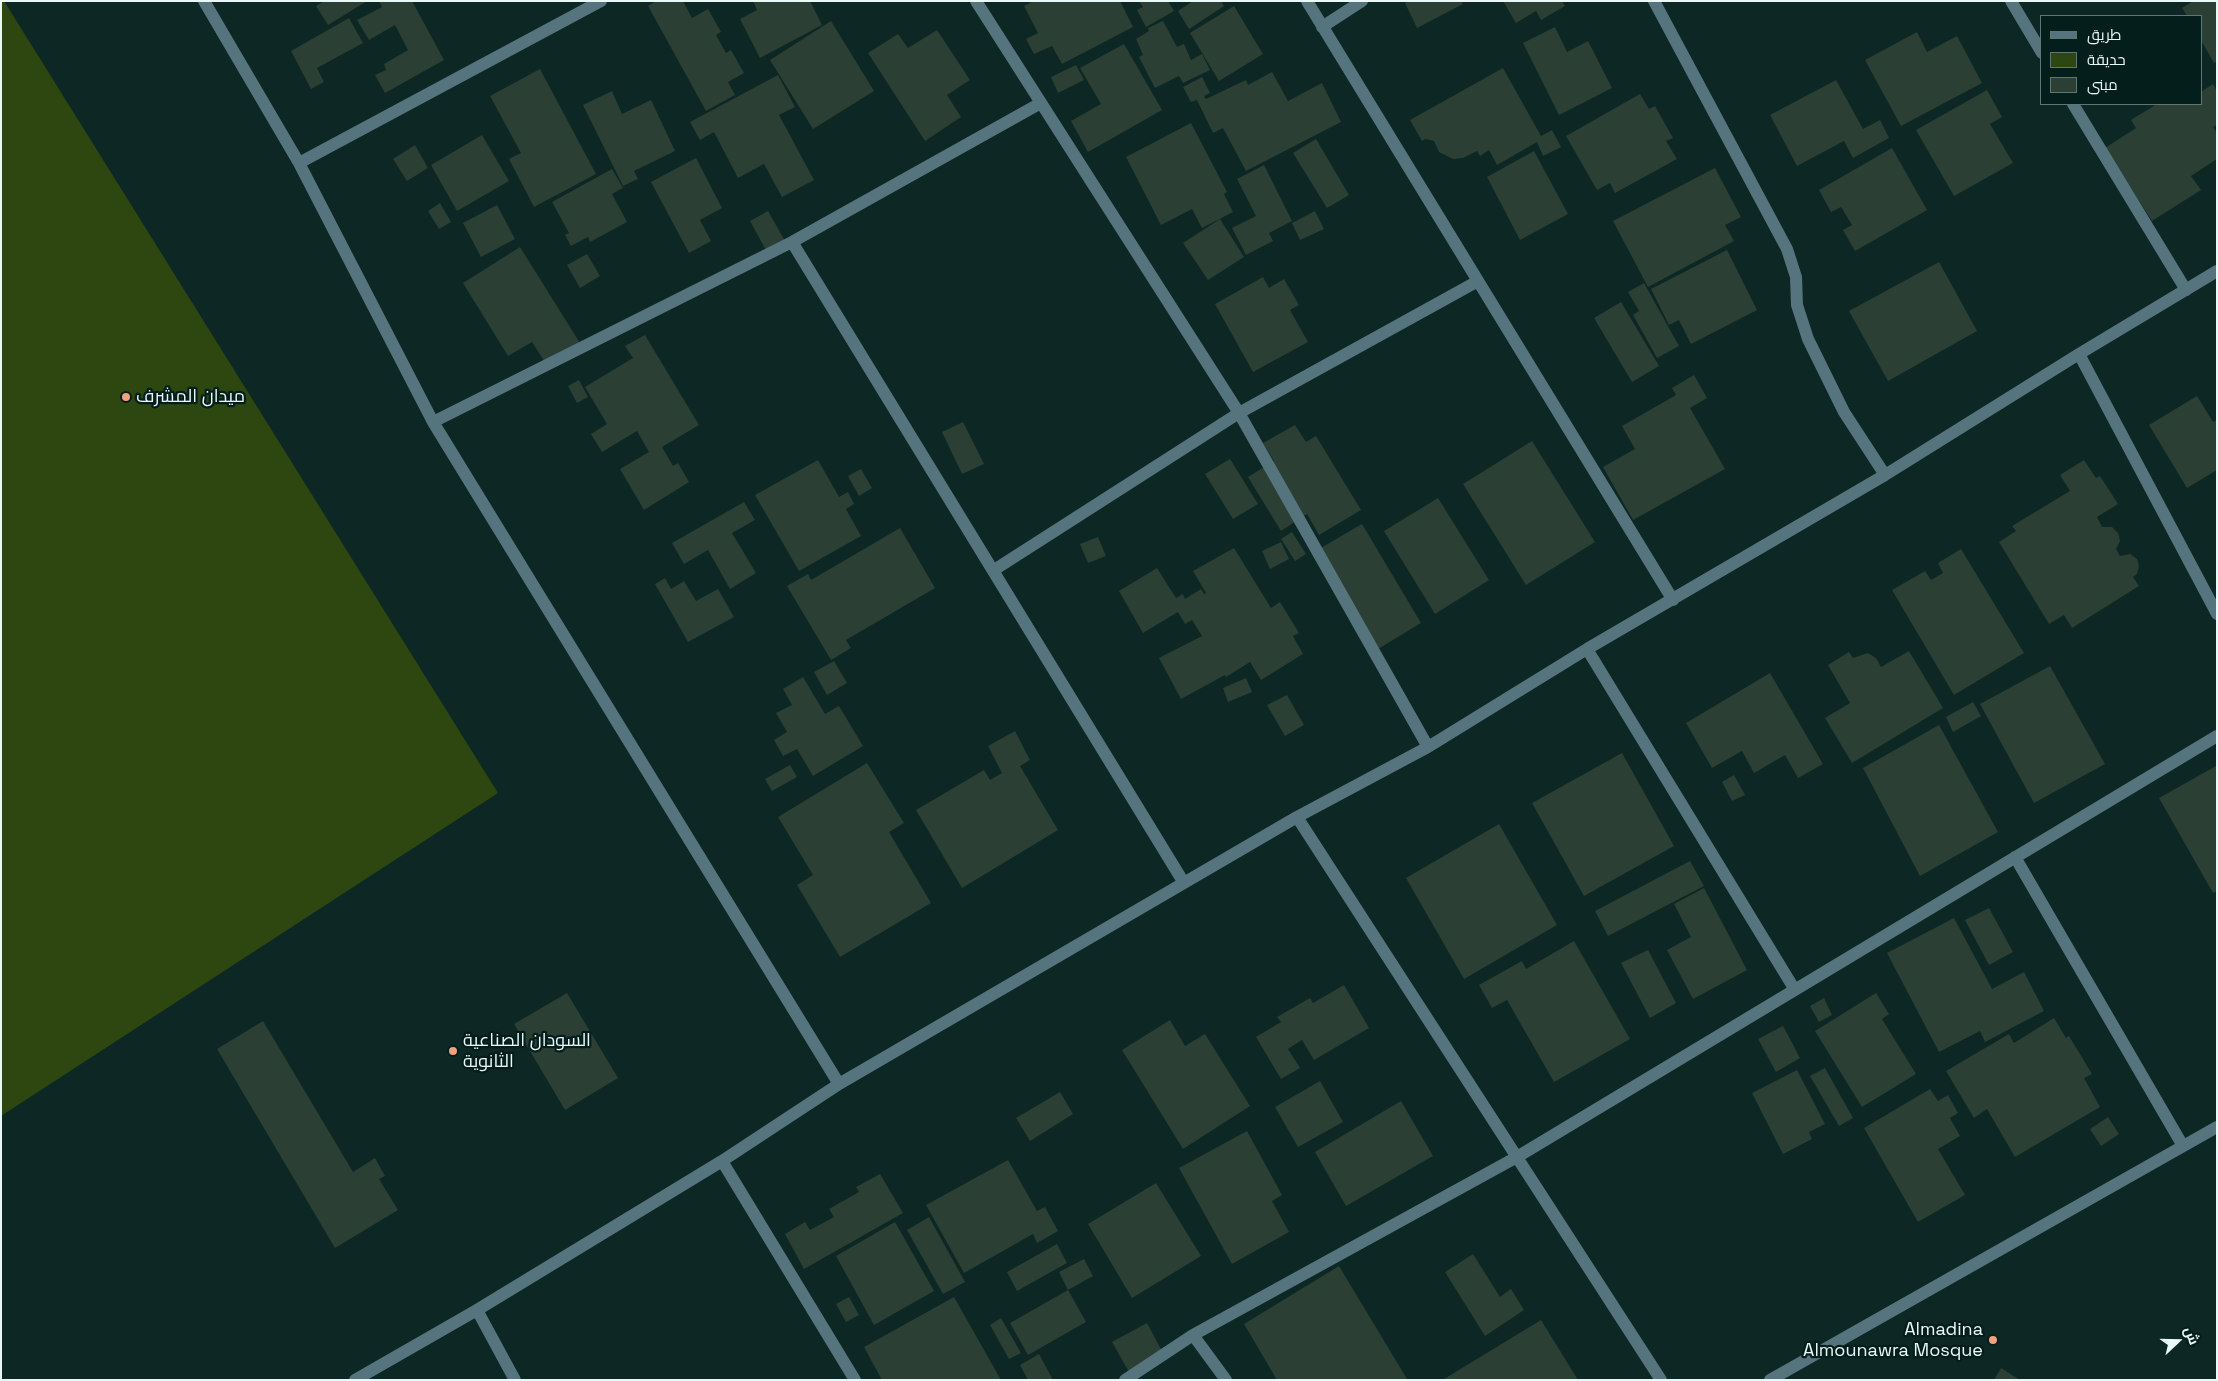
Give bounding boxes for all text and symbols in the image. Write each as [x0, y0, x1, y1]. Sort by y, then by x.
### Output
legend [2040, 15, 2203, 105]
text: طريق [2087, 25, 2121, 44]
text: حديقة [2087, 50, 2126, 69]
text: مبنى [2087, 75, 2118, 94]
place label: ميدان المشرف [136, 386, 245, 408]
marker: ميدان المشرف [120, 391, 132, 403]
place label: السودان الصناعية الثانوية [463, 1030, 591, 1072]
marker: السودان الصناعية الثانوية [447, 1045, 459, 1057]
north arrow [2153, 1316, 2203, 1366]
place label: Almadina Almounawra Mosque [1803, 1319, 1983, 1362]
text: ش [2180, 1324, 2204, 1347]
marker: Almadina Almounawra Mosque [1987, 1334, 1999, 1346]

